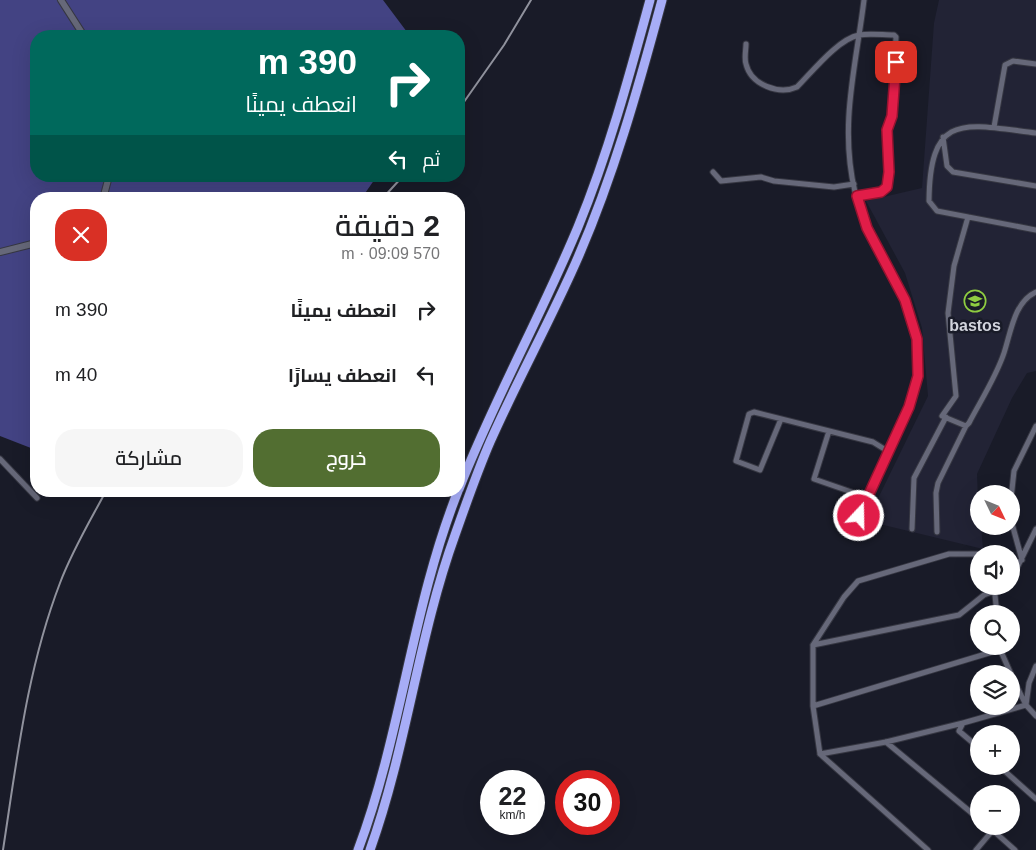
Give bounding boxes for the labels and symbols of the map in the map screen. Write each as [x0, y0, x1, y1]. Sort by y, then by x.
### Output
pin [875, 41, 917, 83]
school or university icon: bastos [963, 289, 987, 313]
place label: bastos [949, 317, 1001, 334]
north arrow [970, 485, 1020, 535]
position arrow [832, 489, 884, 541]
speed limit sign: 30 [555, 770, 620, 835]

